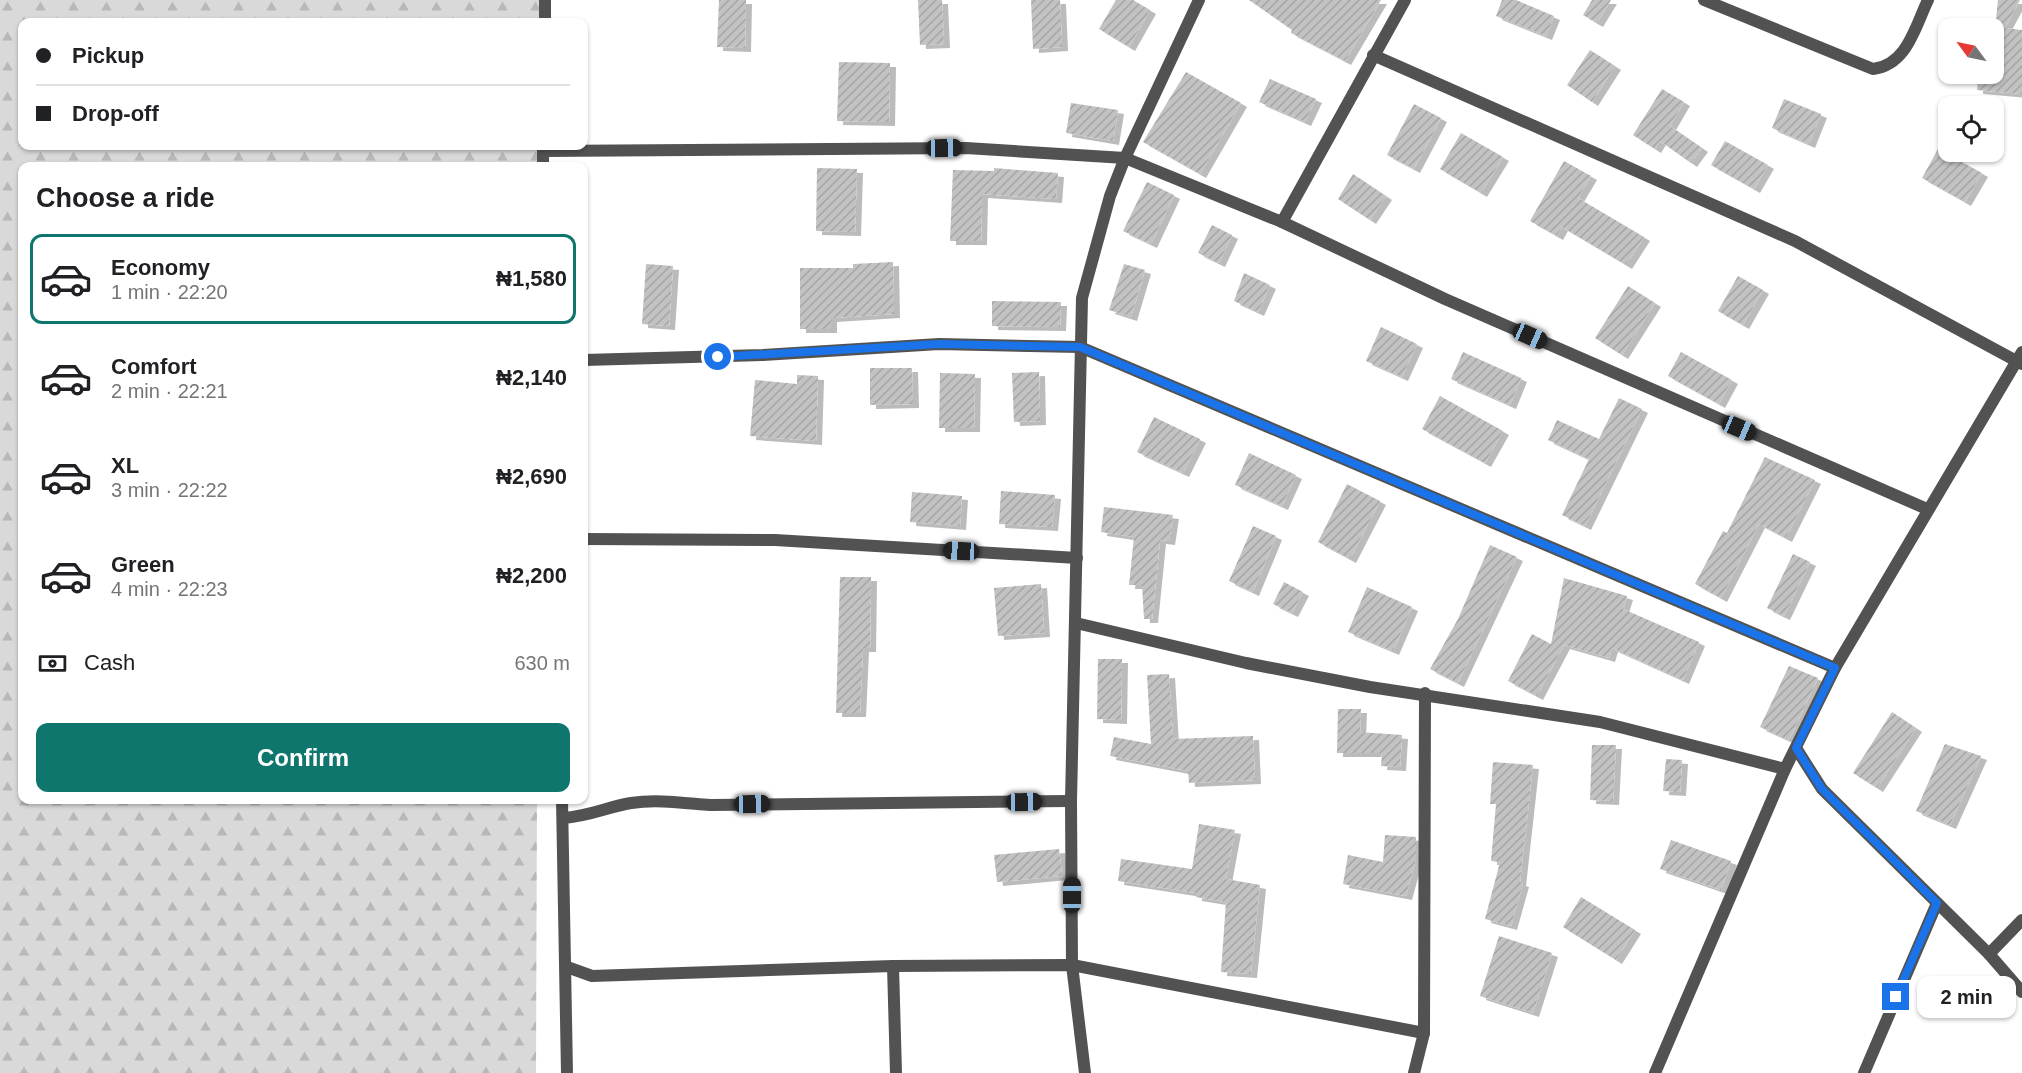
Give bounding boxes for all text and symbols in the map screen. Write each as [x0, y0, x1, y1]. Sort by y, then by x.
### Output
north arrow [1938, 18, 2004, 84]
map controls [1938, 18, 2004, 162]
text: Pickup [72, 43, 144, 68]
button: locate [1938, 96, 2004, 162]
text: Drop-off [72, 101, 159, 126]
car [926, 139, 962, 157]
text: Choose a ride [36, 183, 215, 213]
icon: car [39, 252, 93, 306]
text: Economy [111, 255, 210, 280]
text: ₦1,580 [496, 266, 567, 291]
text: 1 min · 22:20 [111, 281, 228, 303]
car [1510, 320, 1550, 352]
route start [704, 343, 731, 370]
icon: car [39, 351, 93, 405]
text: Comfort [111, 354, 197, 379]
text: ₦2,140 [496, 365, 567, 390]
text: 2 min · 22:21 [111, 380, 228, 402]
car [1719, 413, 1759, 443]
icon: car [39, 450, 93, 504]
text: XL [111, 453, 139, 478]
text: ₦2,690 [496, 464, 567, 489]
text: 3 min · 22:22 [111, 479, 228, 501]
car [943, 541, 979, 561]
icon: car [39, 549, 93, 603]
text: Green [111, 552, 175, 577]
text: ₦2,200 [496, 563, 567, 588]
text: 4 min · 22:23 [111, 578, 228, 600]
icon: cash [36, 647, 69, 680]
text: Cash [84, 650, 135, 675]
text: 630 m [514, 652, 570, 674]
button: Confirm [36, 723, 570, 792]
car [1006, 793, 1042, 811]
car [734, 795, 770, 813]
car [1063, 877, 1081, 913]
callout: 2 min [1917, 976, 2016, 1018]
route end [1882, 983, 1909, 1010]
text: 2 min [1940, 986, 1993, 1008]

